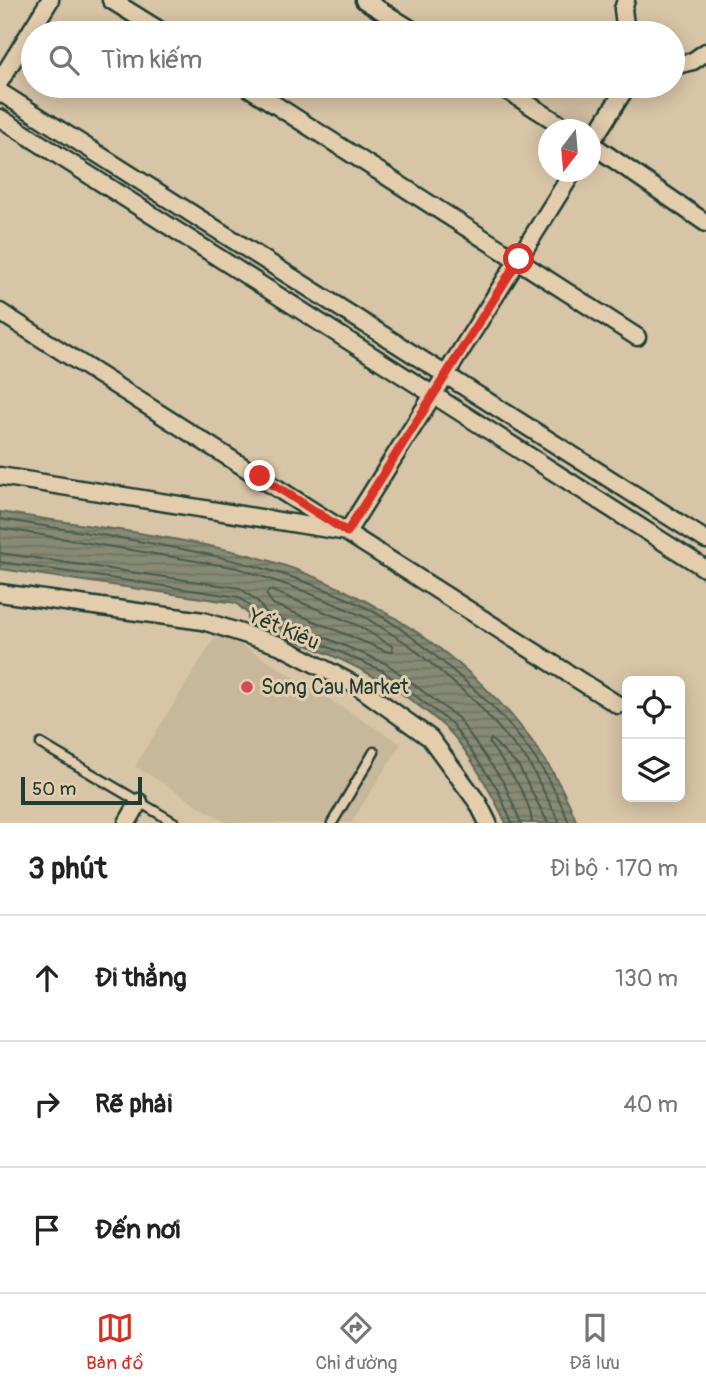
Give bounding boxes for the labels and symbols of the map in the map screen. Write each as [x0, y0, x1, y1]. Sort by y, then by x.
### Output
north arrow [538, 119, 601, 182]
route start [503, 243, 534, 274]
route end [244, 460, 275, 491]
street label: Yết Kiêu [243, 602, 323, 656]
place label: Song Cau Market [261, 674, 409, 701]
marker: Song Cau Market [239, 679, 255, 695]
scale bar [21, 774, 142, 806]

